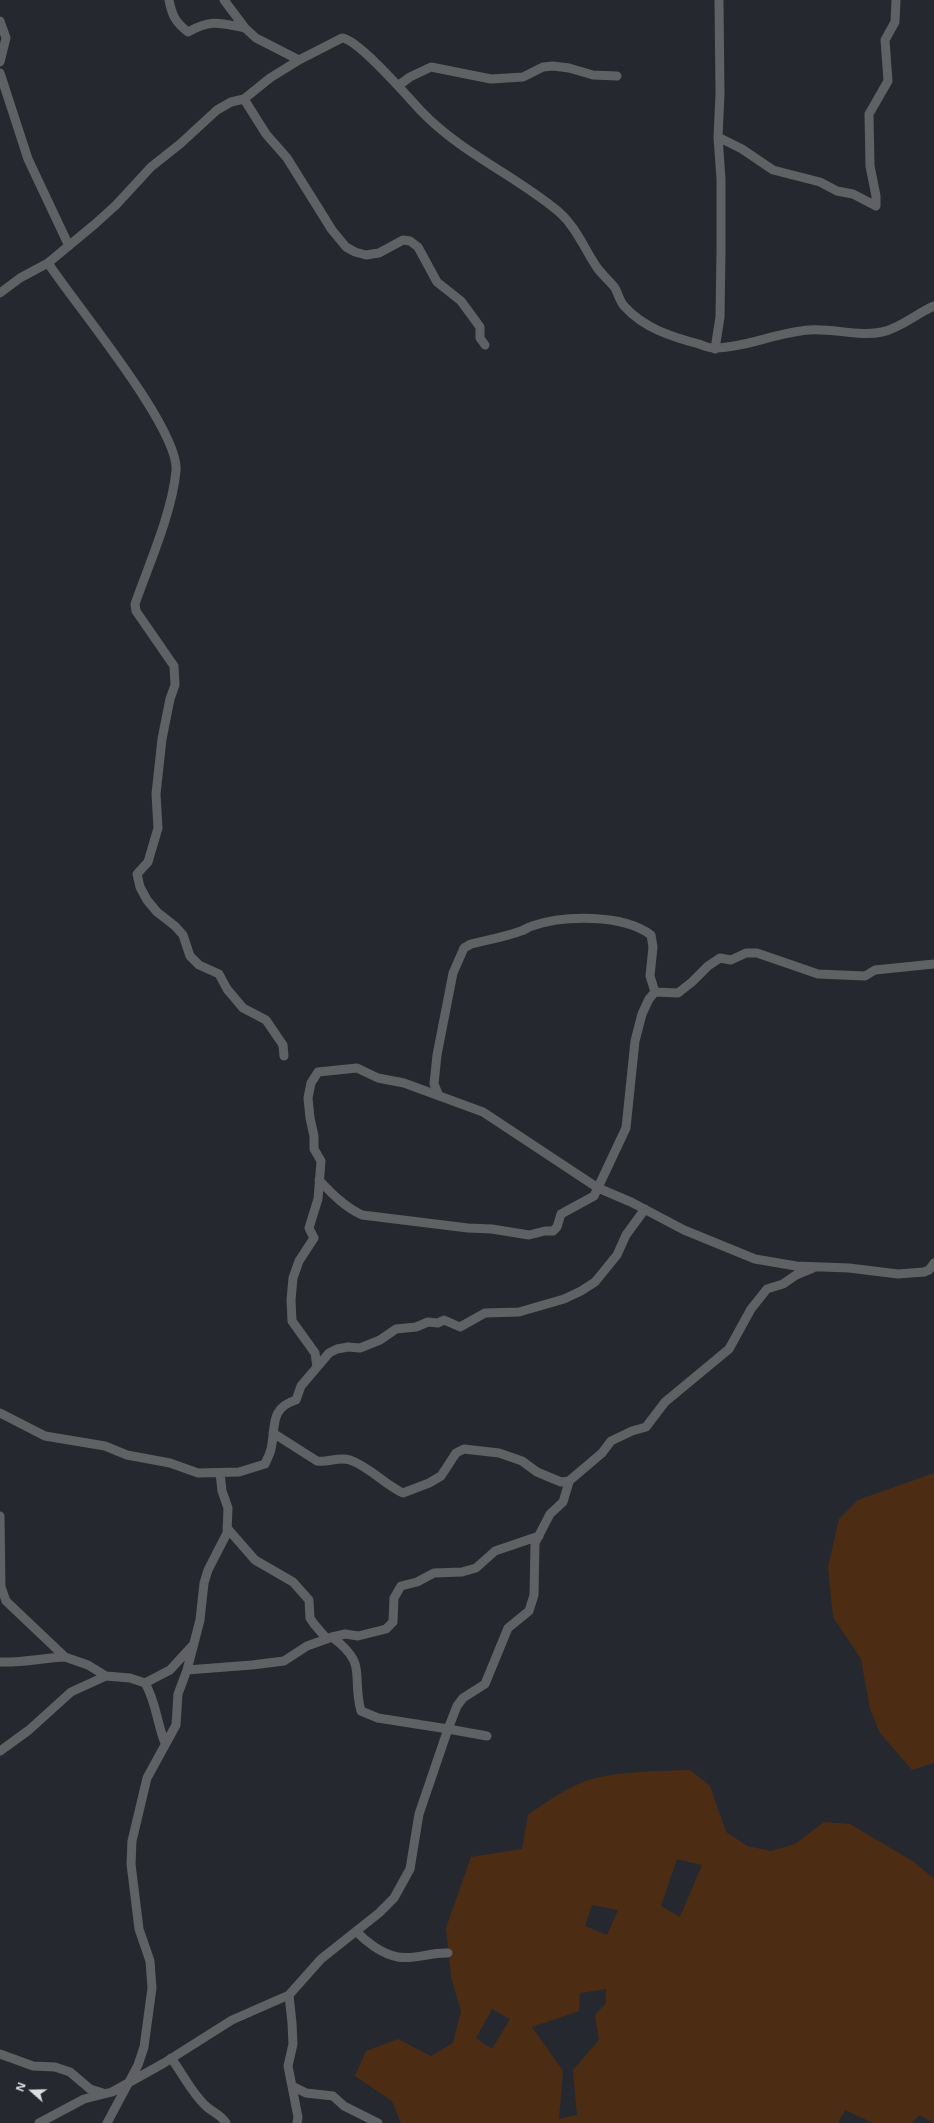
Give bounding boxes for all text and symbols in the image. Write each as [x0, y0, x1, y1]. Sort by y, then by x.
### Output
north arrow [12, 2071, 52, 2111]
text: N [12, 2080, 29, 2094]

